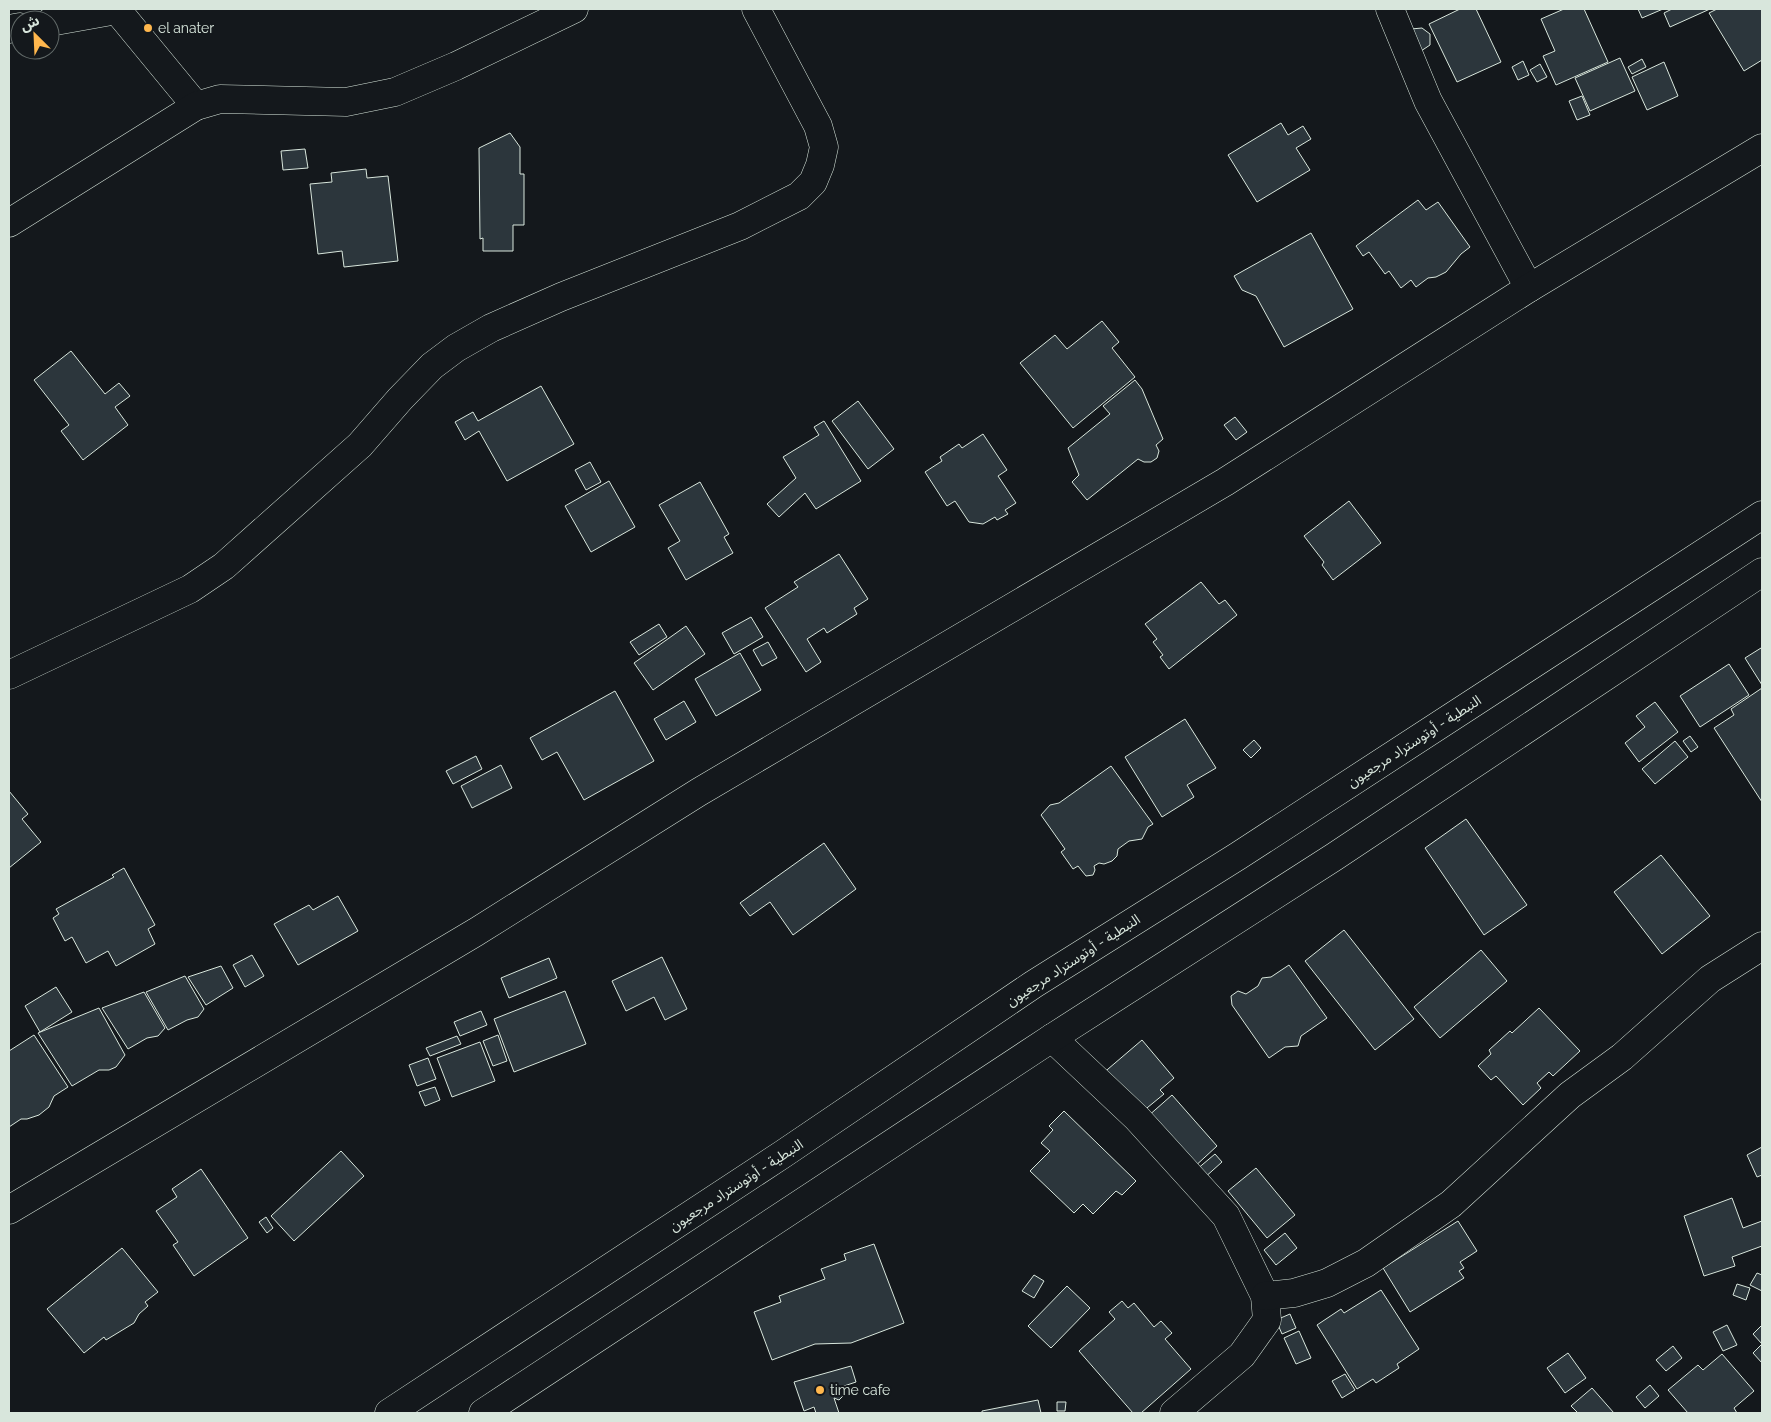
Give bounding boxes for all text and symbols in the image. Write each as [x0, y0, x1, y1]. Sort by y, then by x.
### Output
north arrow [10, 10, 60, 60]
text: ش [18, 12, 42, 34]
place label: el anater [158, 20, 214, 36]
marker: el anater [142, 22, 154, 34]
street label: النبطية - أوتوستراد مرجعيون [1344, 691, 1484, 791]
street label: النبطية - أوتوستراد مرجعيون [1003, 910, 1143, 1010]
street label: النبطية - أوتوستراد مرجعيون [666, 1135, 806, 1235]
place label: time cafe [830, 1382, 890, 1398]
marker: time cafe [814, 1384, 826, 1396]

